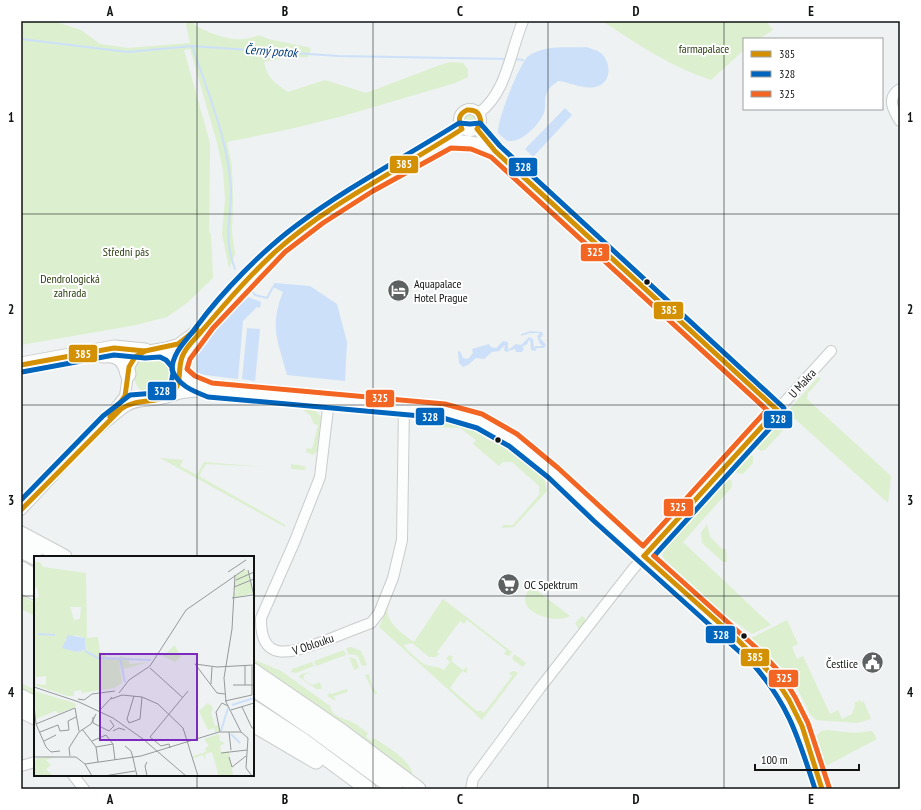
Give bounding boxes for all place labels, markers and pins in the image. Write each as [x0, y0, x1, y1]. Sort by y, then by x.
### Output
place label: Aquapalace Hotel Prague [414, 276, 468, 305]
hotel icon: Aquapalace Hotel Prague [386, 277, 412, 303]
unlabelled marker [642, 277, 652, 287]
unlabelled marker [493, 435, 503, 445]
supermarket icon: OC Spektrum [496, 571, 522, 597]
place label: OC Spektrum [524, 577, 578, 592]
unlabelled marker [739, 631, 749, 641]
public building icon: Čestlice [860, 650, 886, 676]
place label: Čestlice [826, 656, 858, 671]

